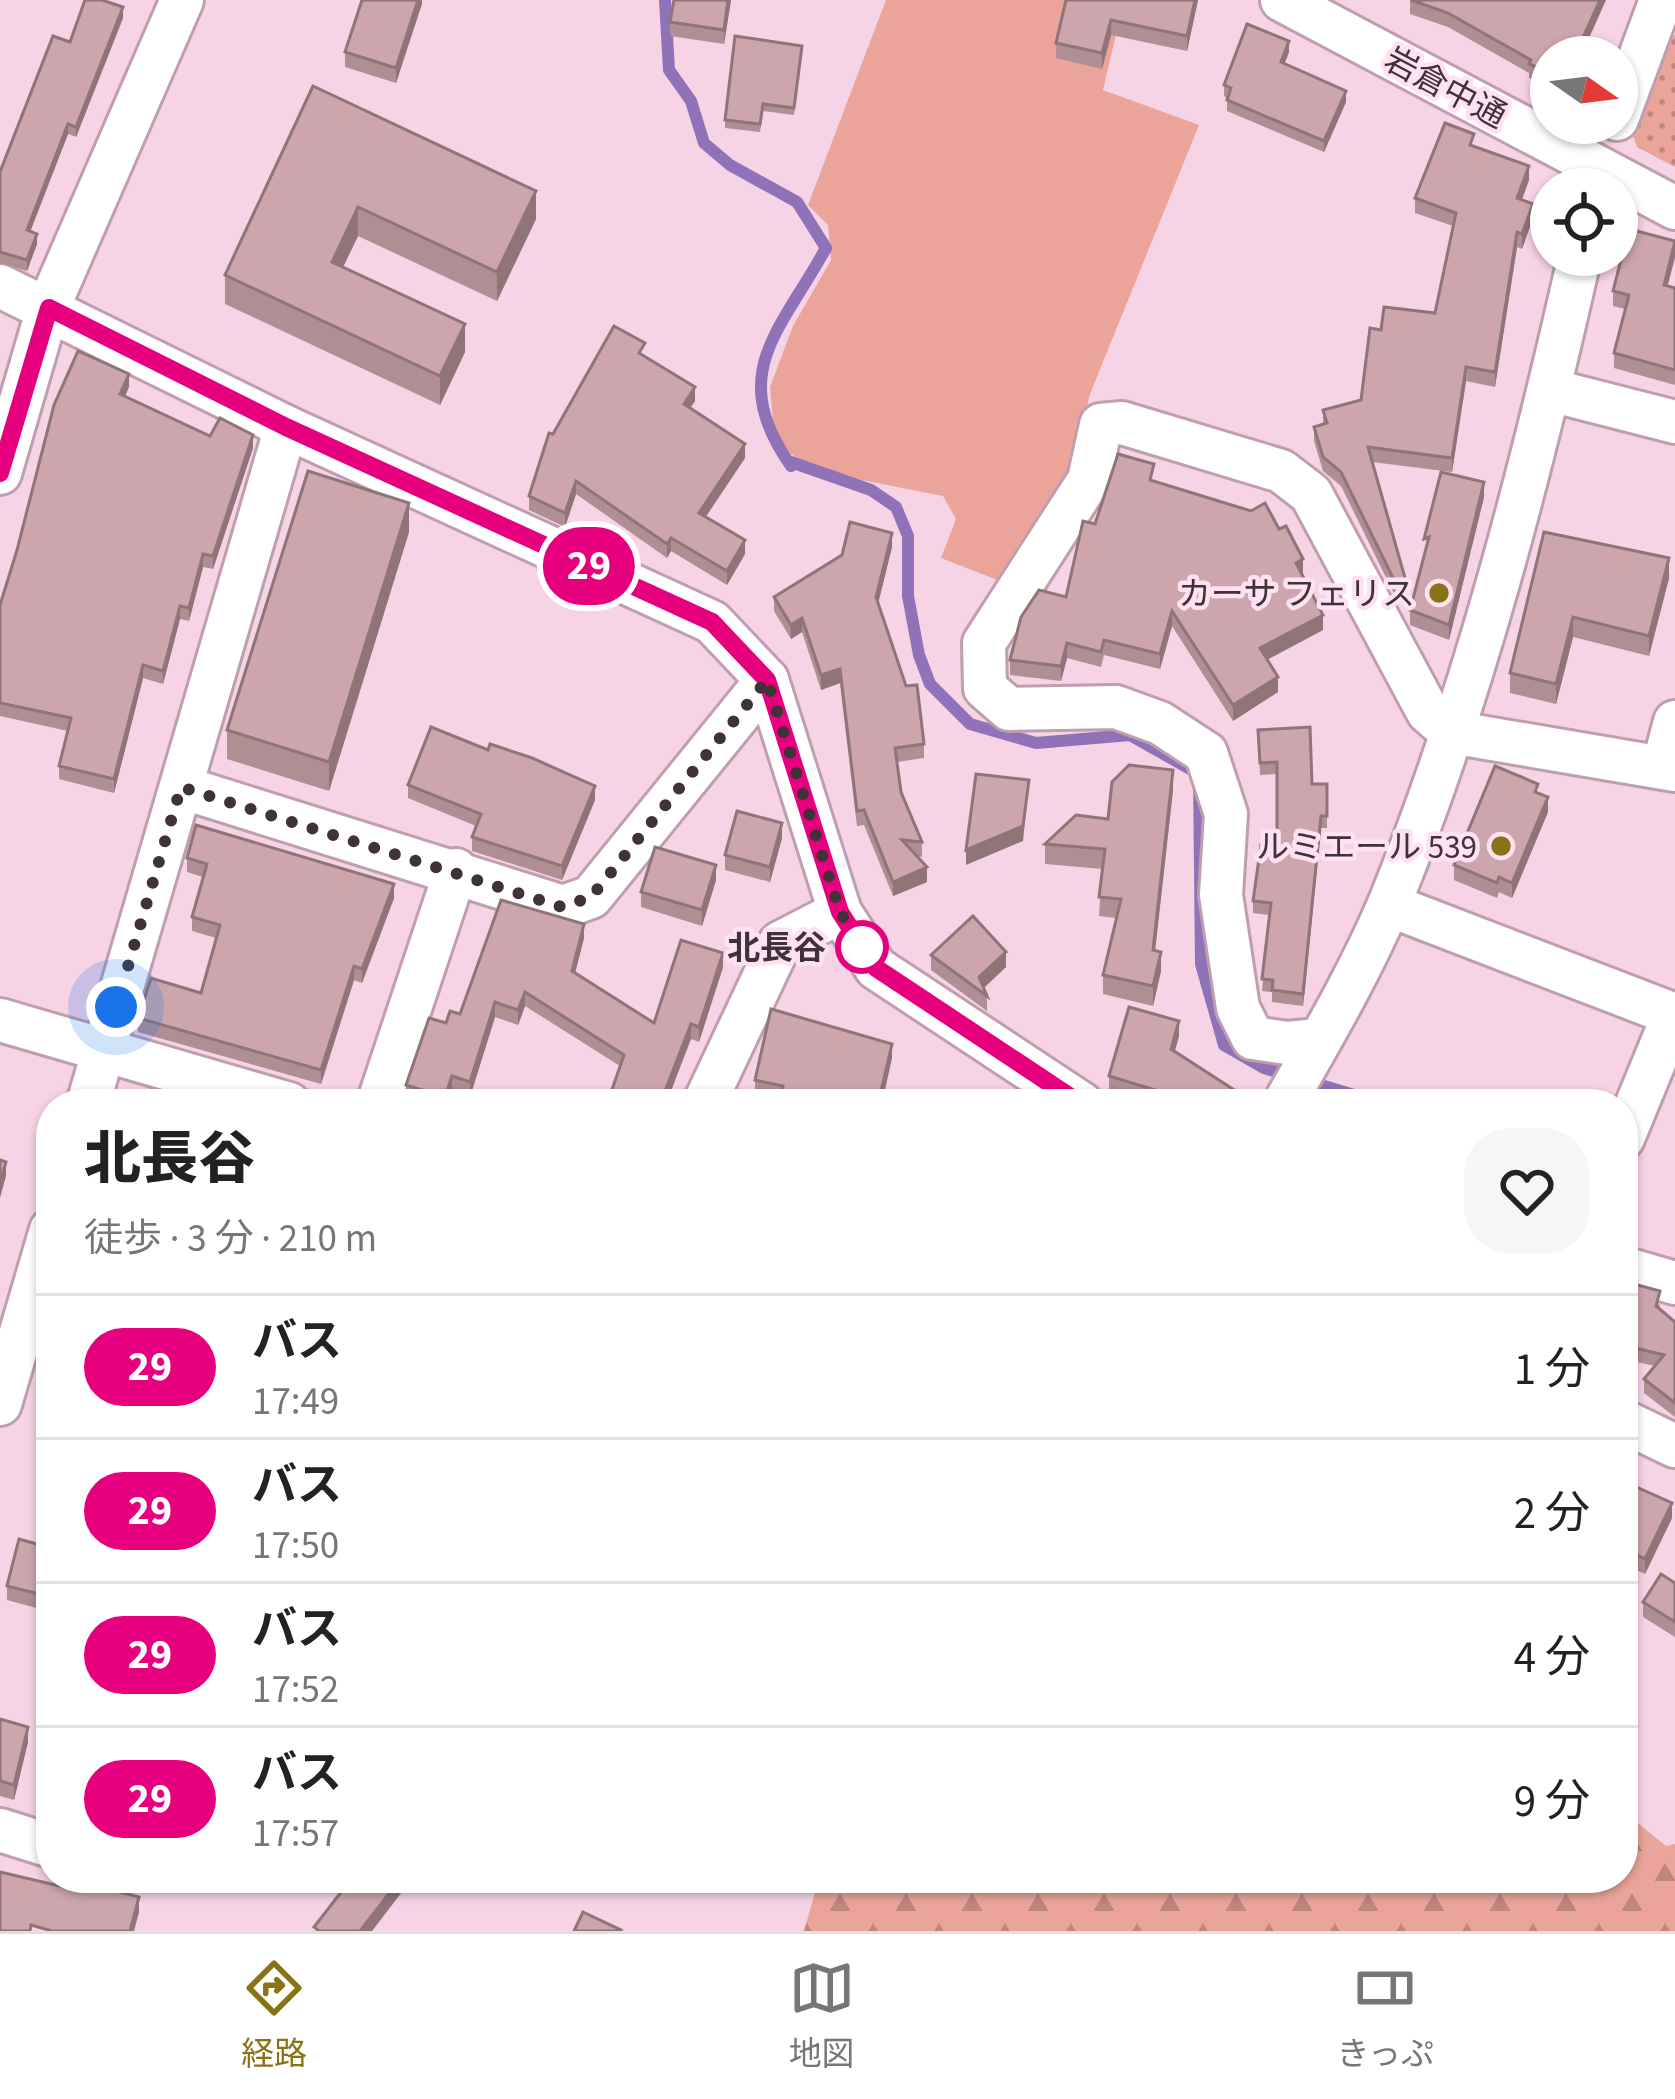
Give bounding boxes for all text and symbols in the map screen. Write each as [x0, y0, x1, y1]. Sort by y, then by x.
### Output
north arrow [1530, 36, 1638, 144]
map controls [1530, 36, 1638, 276]
street label: 岩倉中通 [1376, 37, 1515, 140]
button: locate [1530, 168, 1638, 276]
line badge: 29 [535, 527, 643, 605]
text: 29 [567, 536, 611, 596]
place label: カーサ フェリス [1178, 571, 1415, 618]
marker: カーサ フェリス [1426, 580, 1452, 606]
place label: ルミエール 539 [1256, 824, 1477, 871]
marker: ルミエール 539 [1488, 833, 1514, 859]
marker: 北長谷 [837, 922, 887, 972]
place label: 北長谷 [727, 925, 826, 972]
your location [86, 977, 146, 1037]
text: 北長谷 [84, 1120, 255, 1201]
button: heart [1464, 1128, 1590, 1254]
text: 徒歩 · 3 分 · 210 m [84, 1211, 377, 1267]
text: バス [252, 1310, 342, 1374]
text: 29 [128, 1337, 172, 1397]
text: 1 分 [1514, 1338, 1590, 1402]
text: 17:49 [252, 1374, 339, 1430]
text: バス [252, 1454, 342, 1518]
text: 29 [128, 1481, 172, 1541]
text: 2 分 [1514, 1482, 1590, 1546]
text: 17:50 [252, 1518, 339, 1574]
text: バス [252, 1598, 342, 1662]
text: 29 [128, 1625, 172, 1685]
text: 4 分 [1514, 1626, 1590, 1690]
text: 17:52 [252, 1662, 339, 1718]
text: バス [252, 1742, 342, 1806]
text: 29 [128, 1769, 172, 1829]
text: 9 分 [1514, 1770, 1590, 1834]
text: 17:57 [252, 1806, 339, 1862]
tab: 経路 [241, 1955, 307, 2078]
tab: 地図 [789, 1955, 855, 2078]
tab: きっぷ [1336, 1955, 1434, 2078]

